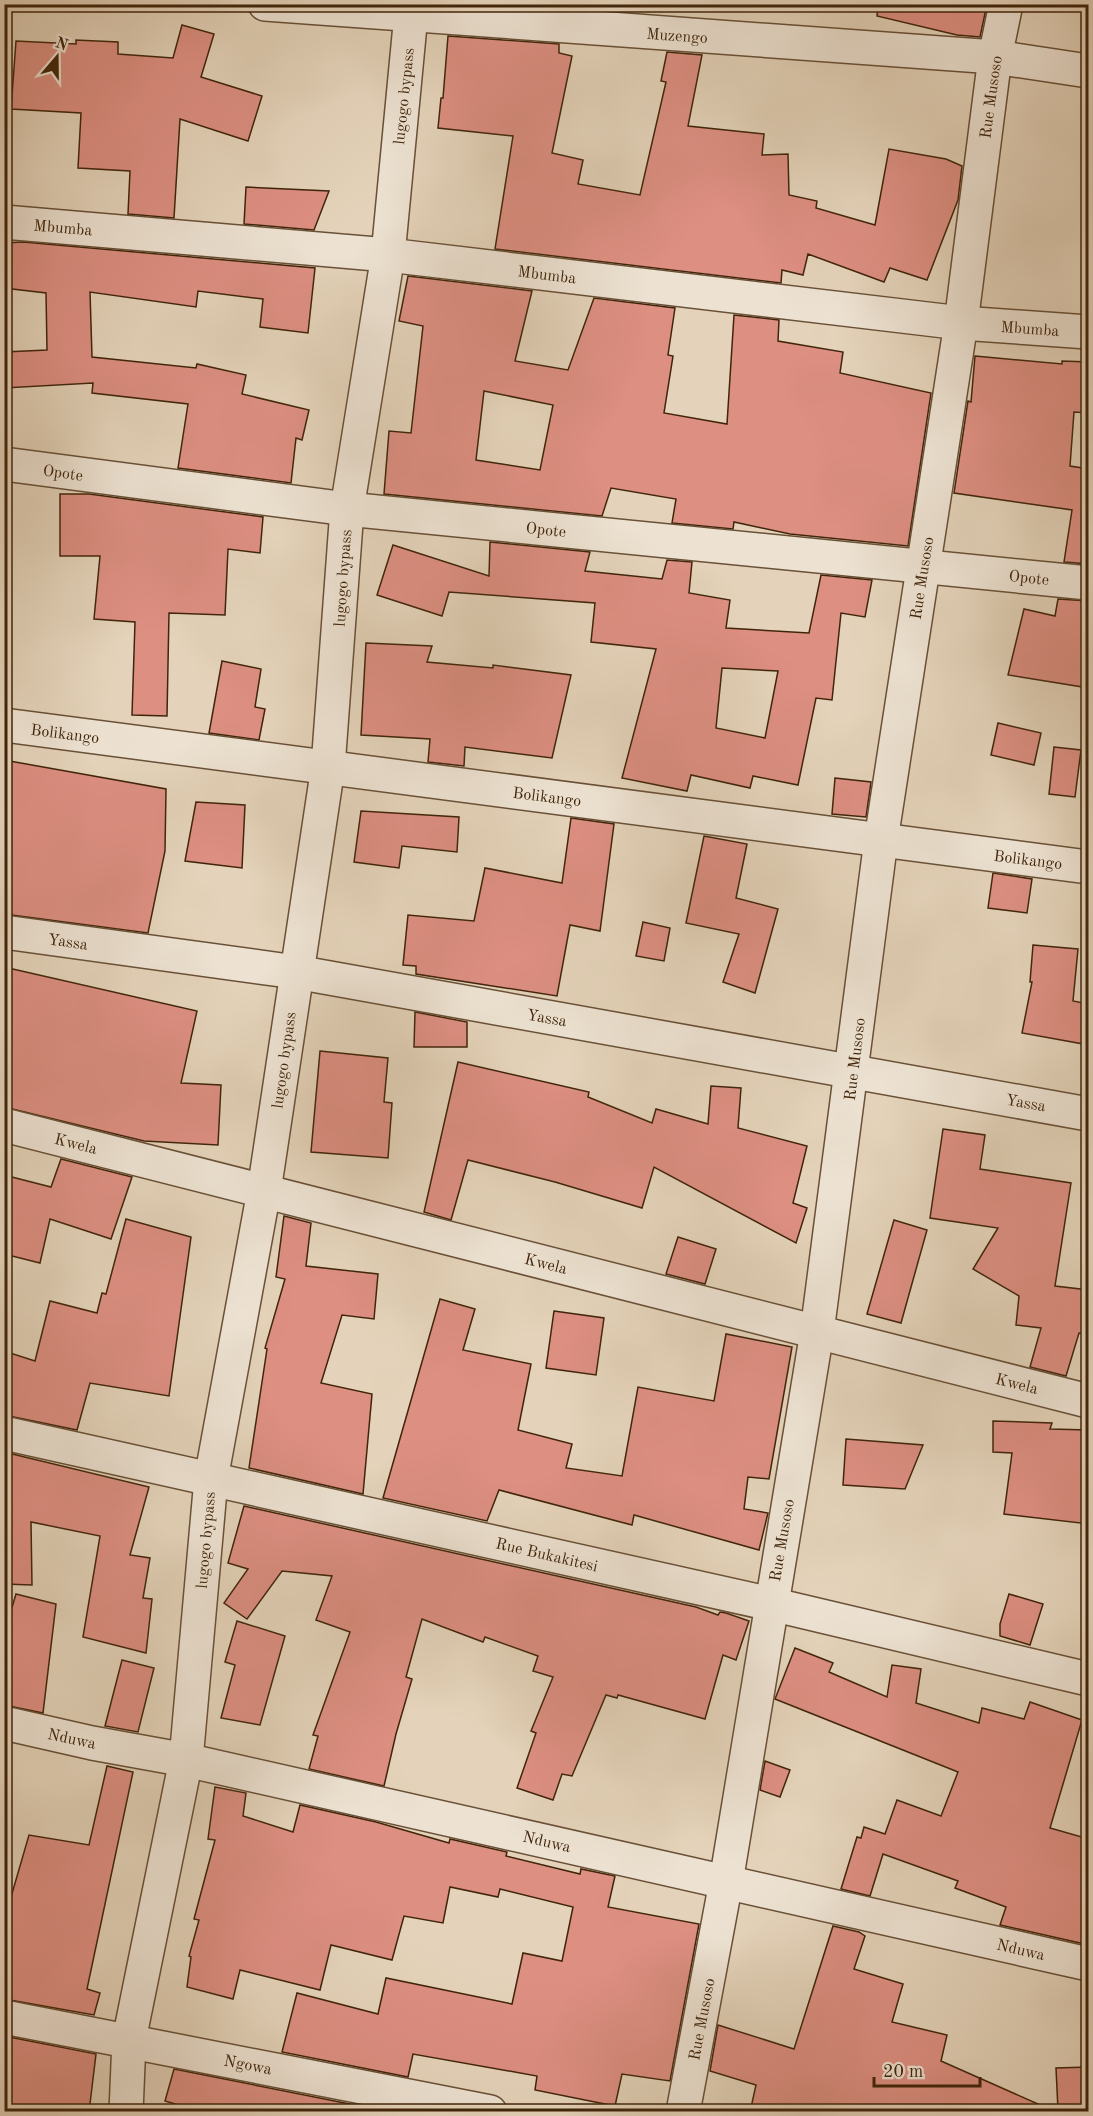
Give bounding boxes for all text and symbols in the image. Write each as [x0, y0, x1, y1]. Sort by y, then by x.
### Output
north arrow [27, 27, 87, 87]
street label: Muzengo [646, 27, 708, 47]
text: N [53, 35, 71, 55]
street label: lugogo bypass [392, 47, 418, 145]
street label: Rue Musoso [978, 55, 1006, 140]
street label: Mbumba [33, 218, 93, 240]
street label: Mbumba [517, 264, 577, 288]
street label: Mbumba [1000, 320, 1060, 340]
street label: Opote [42, 463, 84, 485]
street label: Opote [525, 521, 567, 541]
street label: lugogo bypass [333, 529, 355, 627]
street label: Rue Musoso [909, 536, 937, 621]
street label: Opote [1008, 569, 1050, 589]
street label: Bolikango [30, 723, 100, 747]
street label: Bolikango [512, 786, 582, 810]
street label: Bolikango [993, 849, 1063, 873]
street label: Yassa [47, 932, 89, 954]
street label: Yassa [525, 1008, 568, 1030]
street label: lugogo bypass [270, 1011, 300, 1110]
street label: Rue Musoso [843, 1017, 869, 1102]
street label: Yassa [1004, 1093, 1047, 1115]
street label: Kwela [53, 1132, 99, 1158]
street label: Kwela [523, 1252, 569, 1278]
street label: Kwela [994, 1372, 1040, 1398]
street label: lugogo bypass [195, 1491, 219, 1589]
street label: Rue Musoso [768, 1498, 798, 1583]
street label: Rue Bukakitesi [494, 1536, 599, 1575]
street label: Nduwa [46, 1727, 97, 1753]
street label: Nduwa [521, 1830, 572, 1856]
street label: Nduwa [995, 1938, 1046, 1964]
street label: Rue Musoso [687, 1977, 719, 2062]
scale bar [874, 2050, 980, 2088]
street label: Ngowa [222, 2053, 273, 2078]
text: 20 m [883, 2063, 923, 2081]

